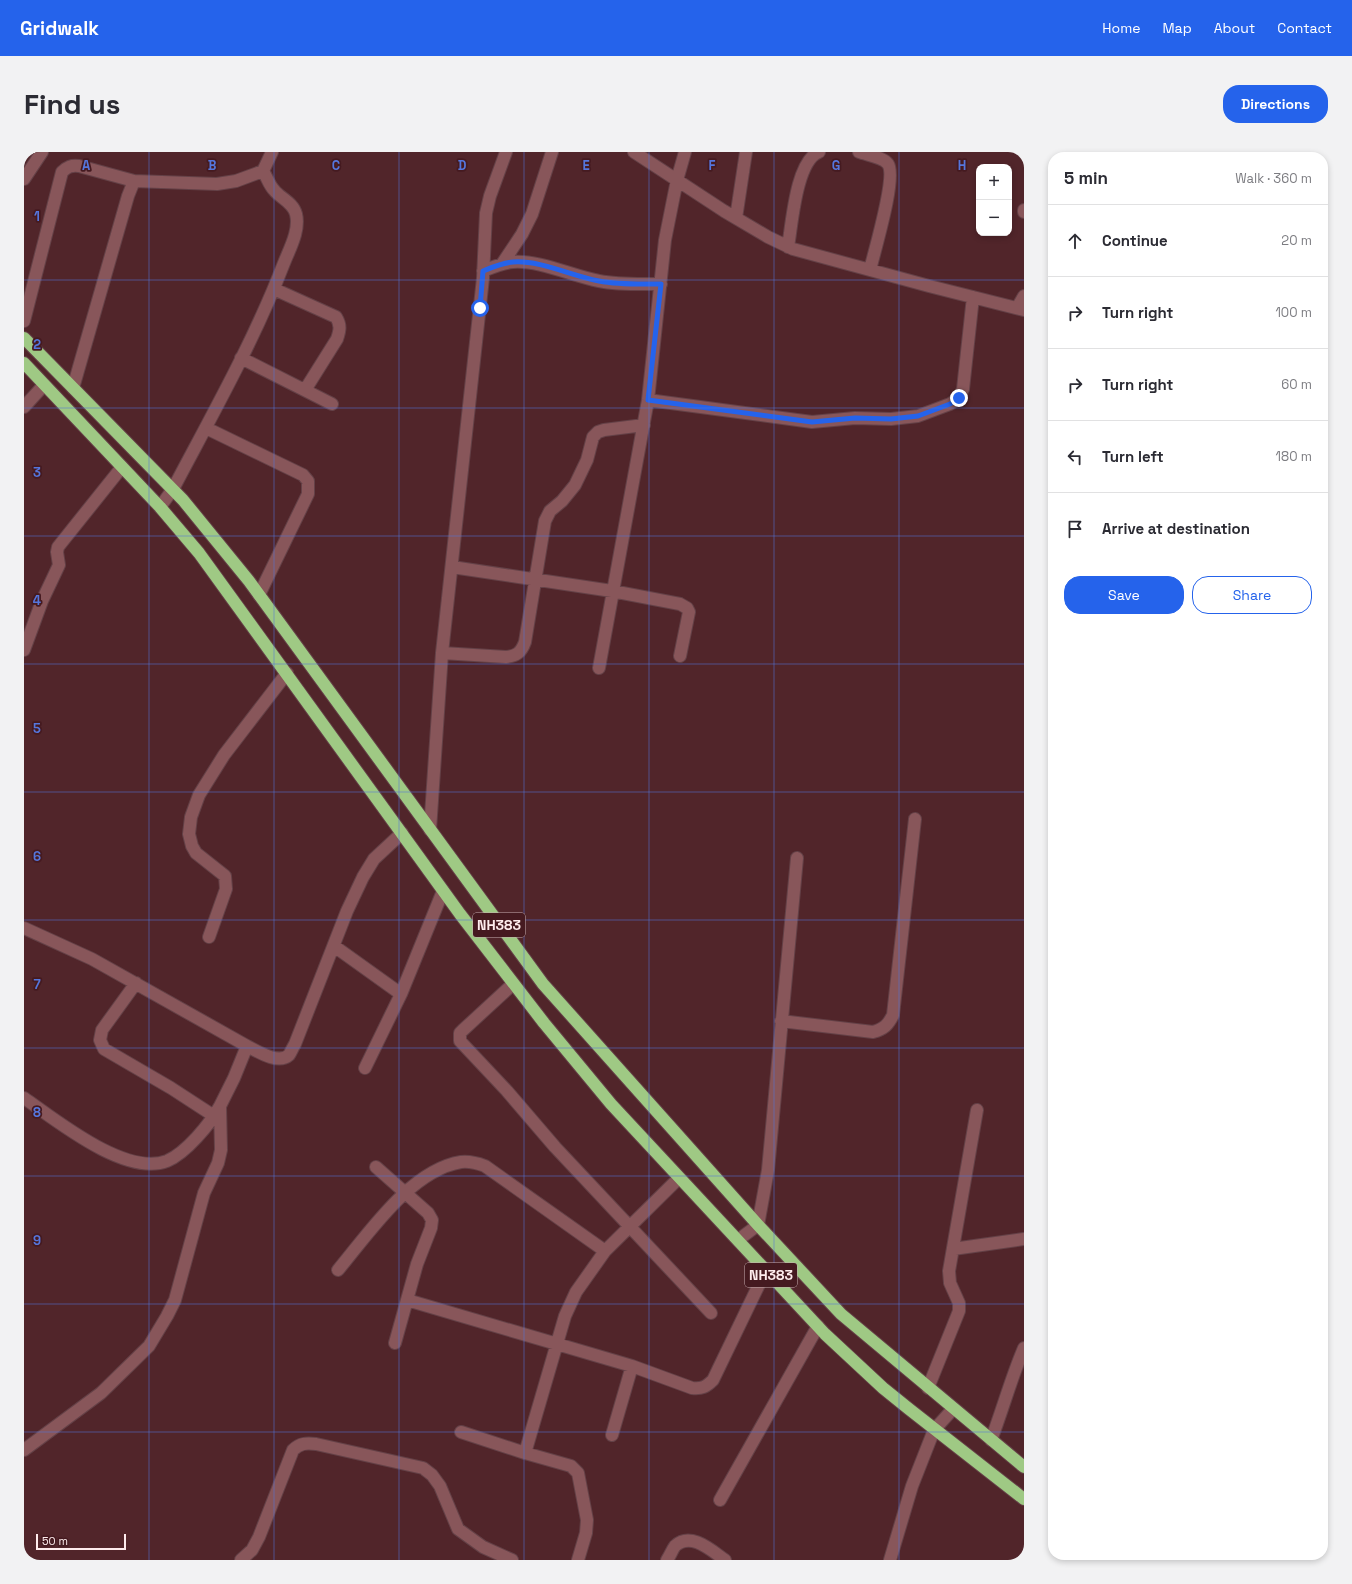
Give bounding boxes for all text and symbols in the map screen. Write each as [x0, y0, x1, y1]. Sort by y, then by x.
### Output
text: Gridwalk [20, 16, 99, 41]
text: Home [1102, 19, 1140, 37]
text: Map [1162, 19, 1192, 37]
text: About [1214, 19, 1255, 37]
text: Contact [1277, 19, 1332, 37]
button: Directions [1223, 85, 1328, 123]
text: Find us [24, 86, 121, 122]
text: A [82, 157, 91, 174]
text: B [208, 157, 217, 174]
text: C [332, 157, 340, 174]
text: D [458, 157, 467, 174]
text: E [582, 157, 590, 174]
text: F [709, 157, 716, 174]
text: G [832, 157, 840, 174]
text: H [958, 157, 966, 174]
map controls [976, 164, 1012, 236]
button: + [976, 164, 1012, 200]
text: 5 min [1064, 167, 1108, 189]
text: Walk · 360 m [1235, 170, 1312, 187]
button: − [976, 200, 1012, 236]
text: 1 [34, 208, 40, 225]
icon: ahead [1064, 230, 1086, 252]
text: Continue [1102, 231, 1168, 250]
text: 20 m [1281, 232, 1312, 249]
route start [471, 299, 489, 317]
icon: right [1064, 302, 1086, 324]
text: Turn right [1102, 303, 1173, 322]
text: 100 m [1275, 304, 1312, 321]
text: 2 [33, 336, 41, 353]
icon: right [1064, 374, 1086, 396]
text: Turn right [1102, 375, 1173, 394]
text: 60 m [1281, 376, 1312, 393]
route end [950, 389, 968, 407]
icon: left [1064, 446, 1086, 468]
text: Turn left [1102, 447, 1164, 466]
text: 180 m [1276, 448, 1312, 465]
text: 3 [33, 464, 41, 481]
icon: arrive [1064, 518, 1086, 540]
text: Arrive at destination [1102, 519, 1250, 538]
button: Save [1064, 576, 1184, 614]
button: Share [1192, 576, 1312, 614]
text: 4 [33, 592, 41, 609]
text: 5 [33, 720, 41, 737]
text: 6 [33, 848, 41, 865]
road number: NH383 [473, 913, 525, 937]
text: 7 [33, 976, 41, 993]
text: 8 [33, 1104, 41, 1121]
text: 9 [33, 1232, 41, 1249]
road number: NH383 [745, 1263, 797, 1287]
scale bar [36, 1532, 126, 1551]
text: 50 m [42, 1534, 68, 1548]

